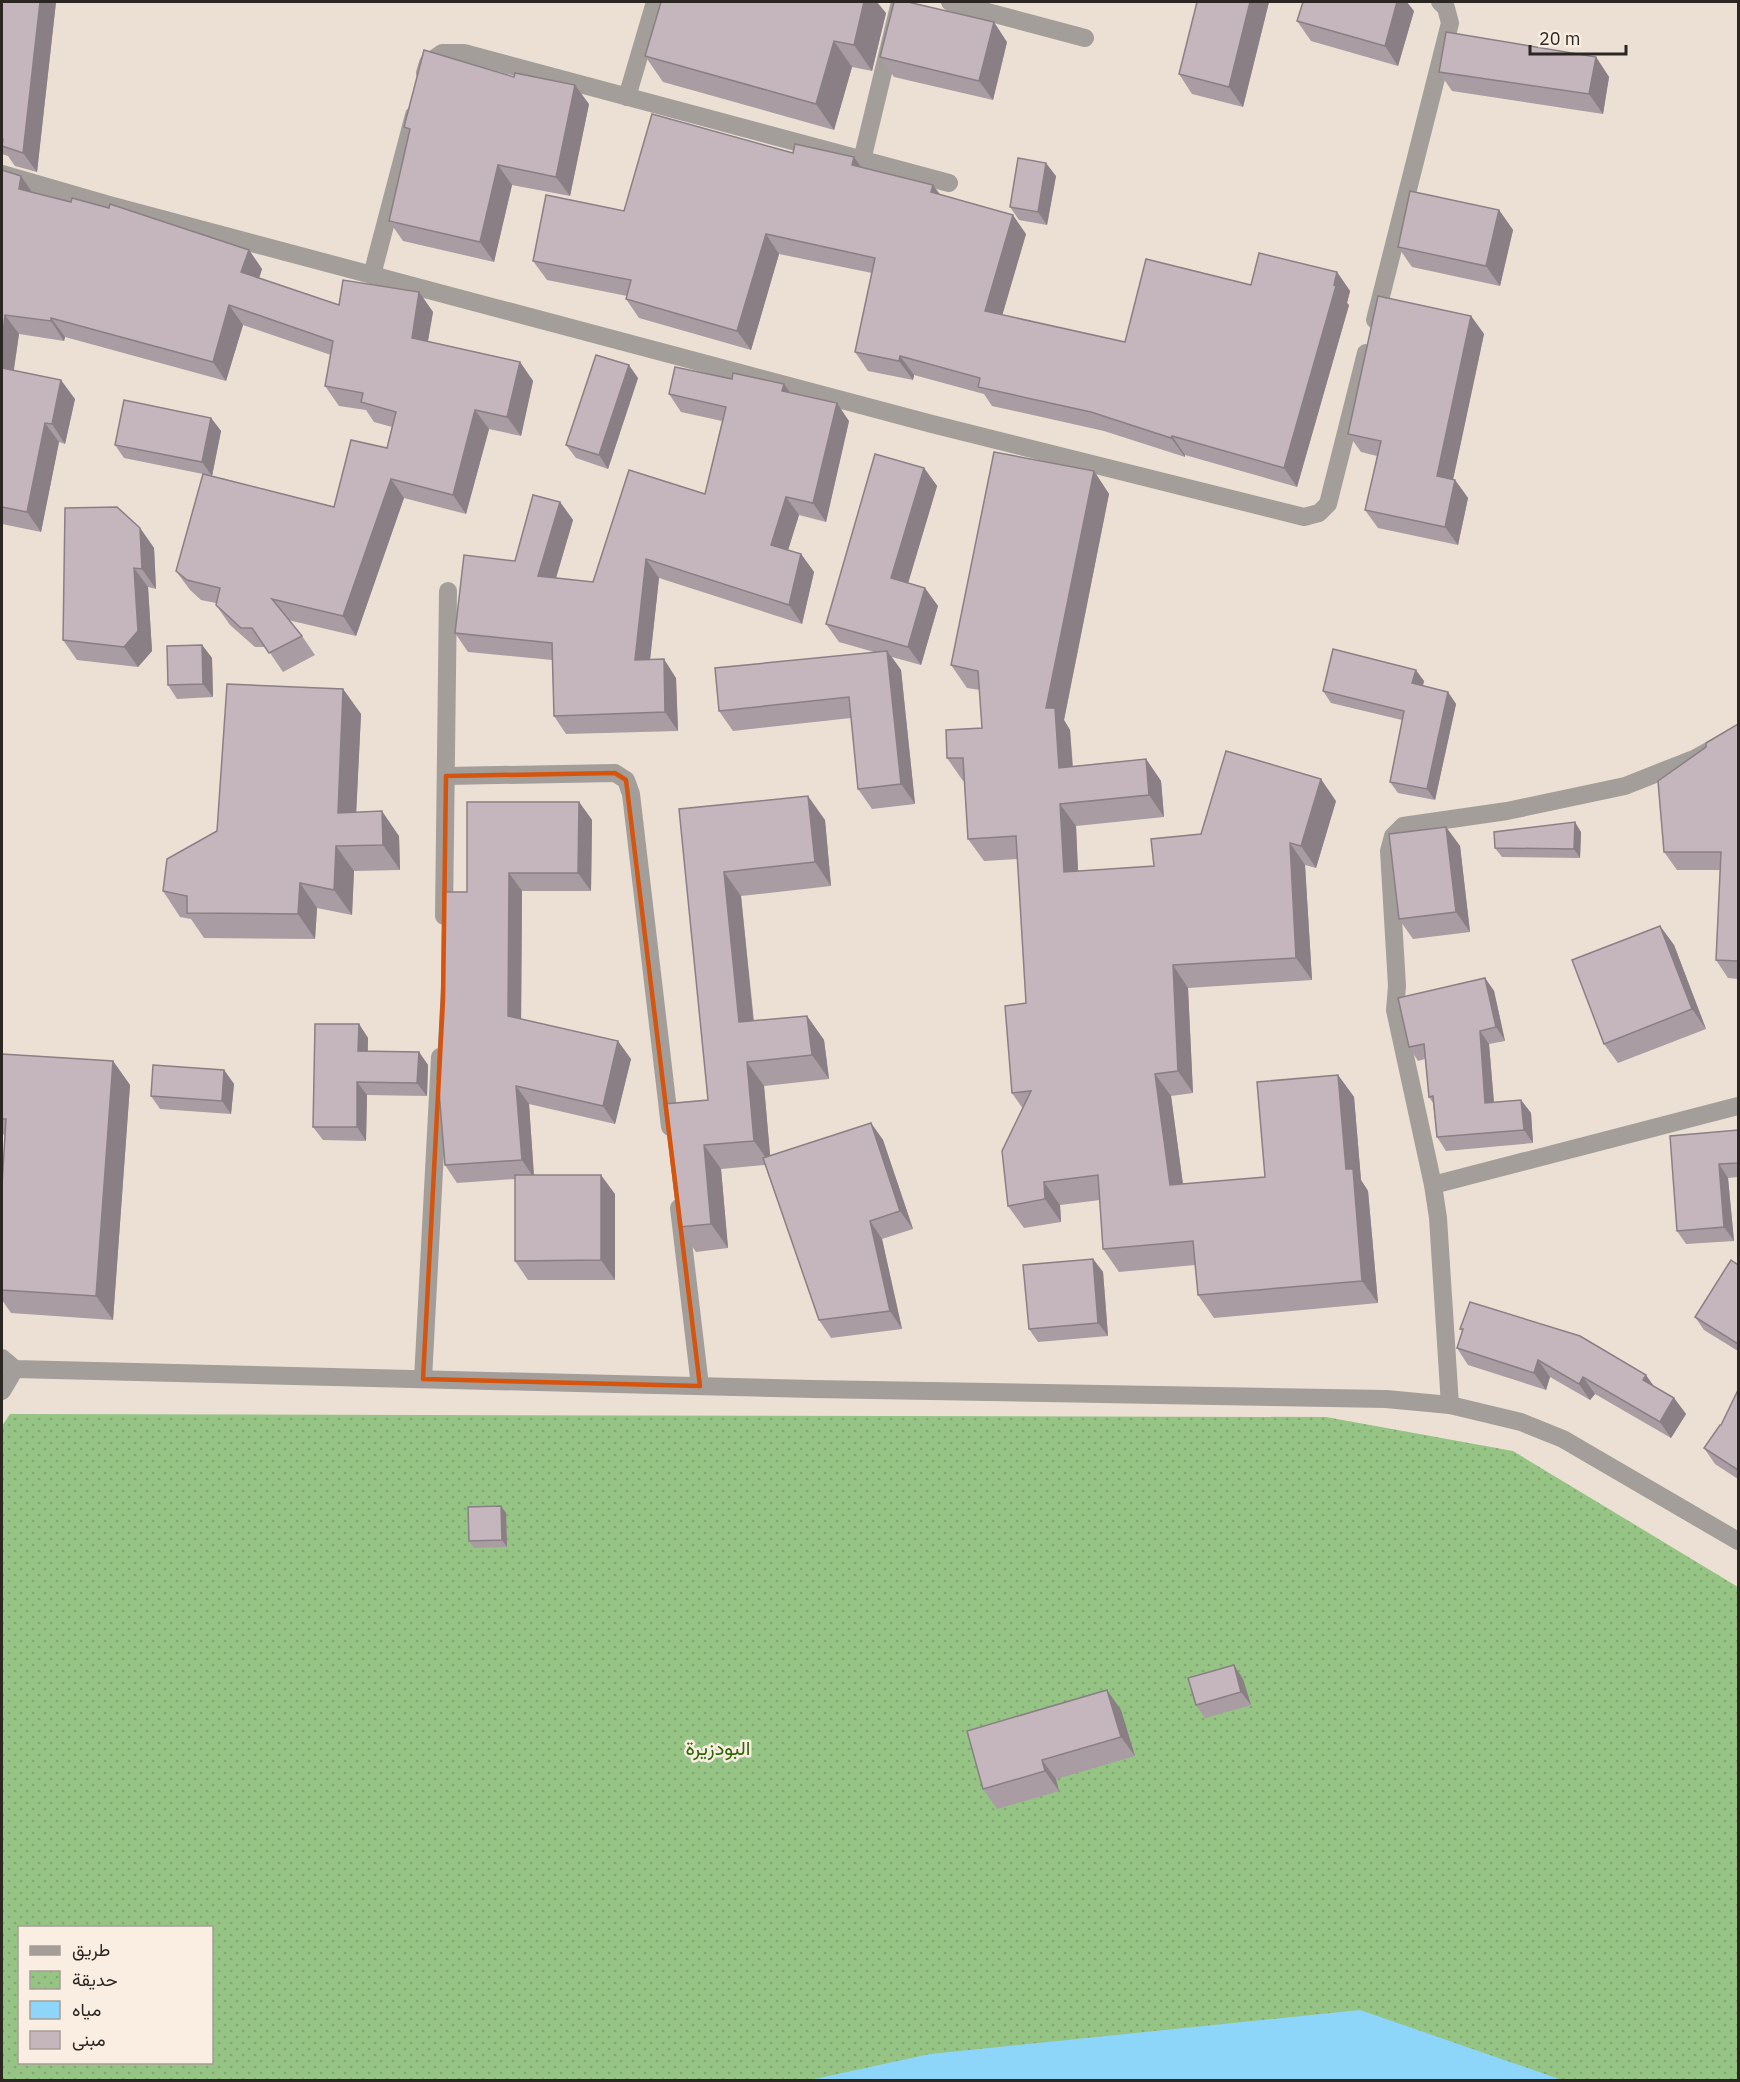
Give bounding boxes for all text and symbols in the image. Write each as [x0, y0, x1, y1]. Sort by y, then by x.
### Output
scale bar [1530, 18, 1626, 56]
text: 20 m [1539, 27, 1581, 50]
park label: البودزيرة [685, 1734, 751, 1761]
legend [18, 1926, 213, 2064]
text: طريق [72, 1938, 110, 1961]
text: حديقة [72, 1968, 118, 1991]
text: مياه [72, 1998, 101, 2021]
text: مبنى [72, 2028, 106, 2051]

